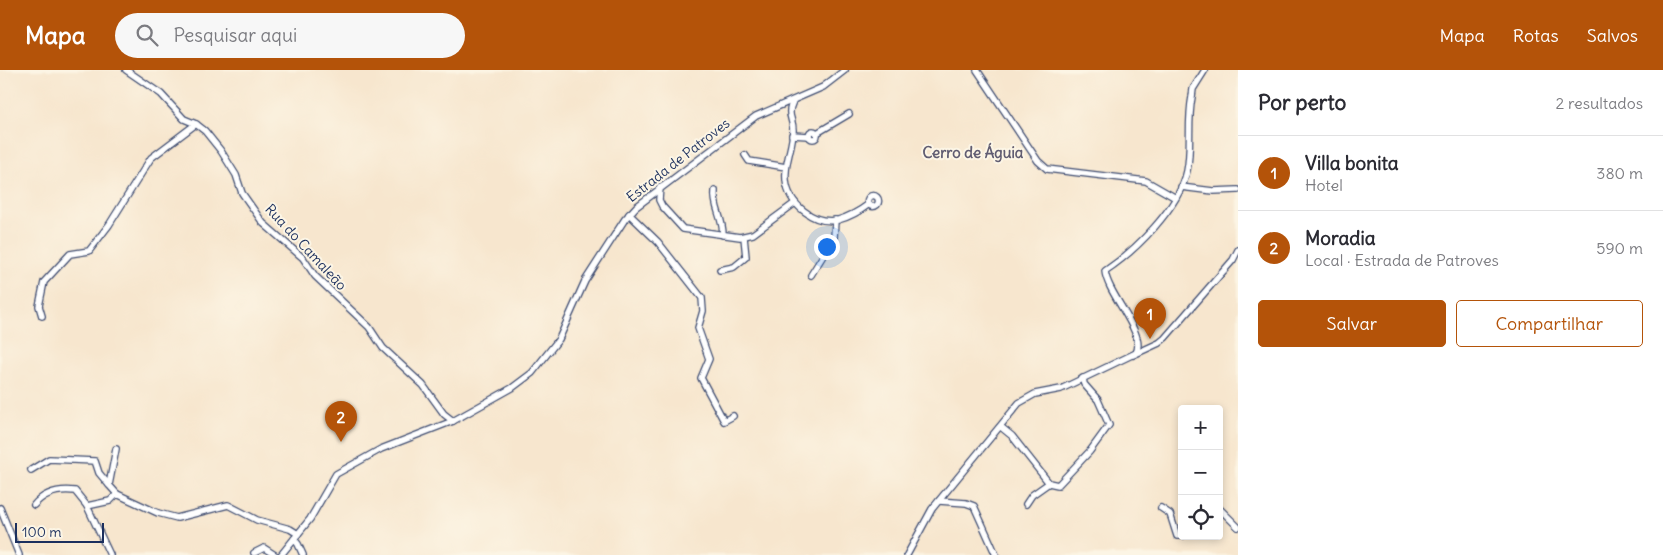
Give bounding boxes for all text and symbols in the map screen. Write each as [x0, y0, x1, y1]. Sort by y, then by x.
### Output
search box [115, 13, 465, 58]
text: Mapa [25, 20, 85, 50]
icon: search [133, 21, 161, 49]
text: Pesquisar aqui [173, 23, 297, 47]
text: Mapa [1440, 24, 1485, 47]
text: Rotas [1513, 24, 1559, 47]
text: Salvos [1587, 24, 1638, 47]
text: Por perto [1258, 89, 1346, 116]
text: 2 resultados [1555, 93, 1643, 113]
street label: Estrada de Patroves [623, 114, 733, 206]
district label: Cerro de Águia [923, 142, 1024, 163]
text: Villa bonita [1305, 151, 1399, 175]
text: 1 [1271, 163, 1277, 183]
text: 380 m [1596, 163, 1643, 183]
text: Hotel [1305, 175, 1343, 195]
street label: Rua do Camaleão [261, 200, 351, 294]
text: Moradia [1305, 226, 1376, 250]
your location [814, 234, 840, 260]
text: 2 [1270, 238, 1278, 258]
text: 590 m [1596, 238, 1643, 258]
text: Local · Estrada de Patroves [1305, 250, 1499, 270]
pin: 1 [1134, 298, 1166, 339]
button: Salvar [1258, 300, 1446, 347]
button: Compartilhar [1456, 300, 1643, 347]
pin: 2 [325, 401, 357, 442]
map controls [1178, 405, 1223, 540]
button: + [1178, 405, 1223, 450]
button: − [1178, 450, 1223, 495]
button: locate [1178, 495, 1223, 540]
scale bar [15, 520, 104, 543]
text: 100 m [22, 523, 62, 541]

